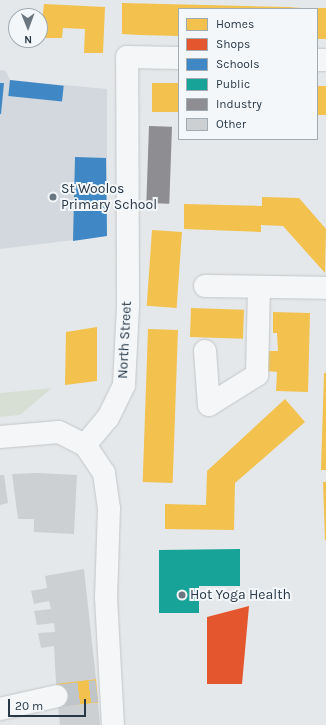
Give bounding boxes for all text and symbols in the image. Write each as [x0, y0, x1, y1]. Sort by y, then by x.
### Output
north arrow [8, 8, 48, 48]
legend [178, 8, 318, 140]
text: Homes [216, 17, 254, 31]
text: N [24, 33, 32, 46]
text: Shops [216, 37, 250, 51]
text: Schools [216, 57, 259, 71]
text: Public [216, 77, 250, 91]
text: Industry [216, 97, 262, 111]
text: Other [216, 117, 246, 131]
place label: St Woolos Primary School [61, 181, 157, 214]
marker: St Woolos Primary School [48, 192, 58, 202]
street label: North Street [115, 301, 135, 379]
place label: Hot Yoga Health [190, 587, 291, 603]
marker: Hot Yoga Health [177, 590, 187, 600]
scale bar [10, 691, 88, 717]
text: 20 m [15, 699, 43, 713]

